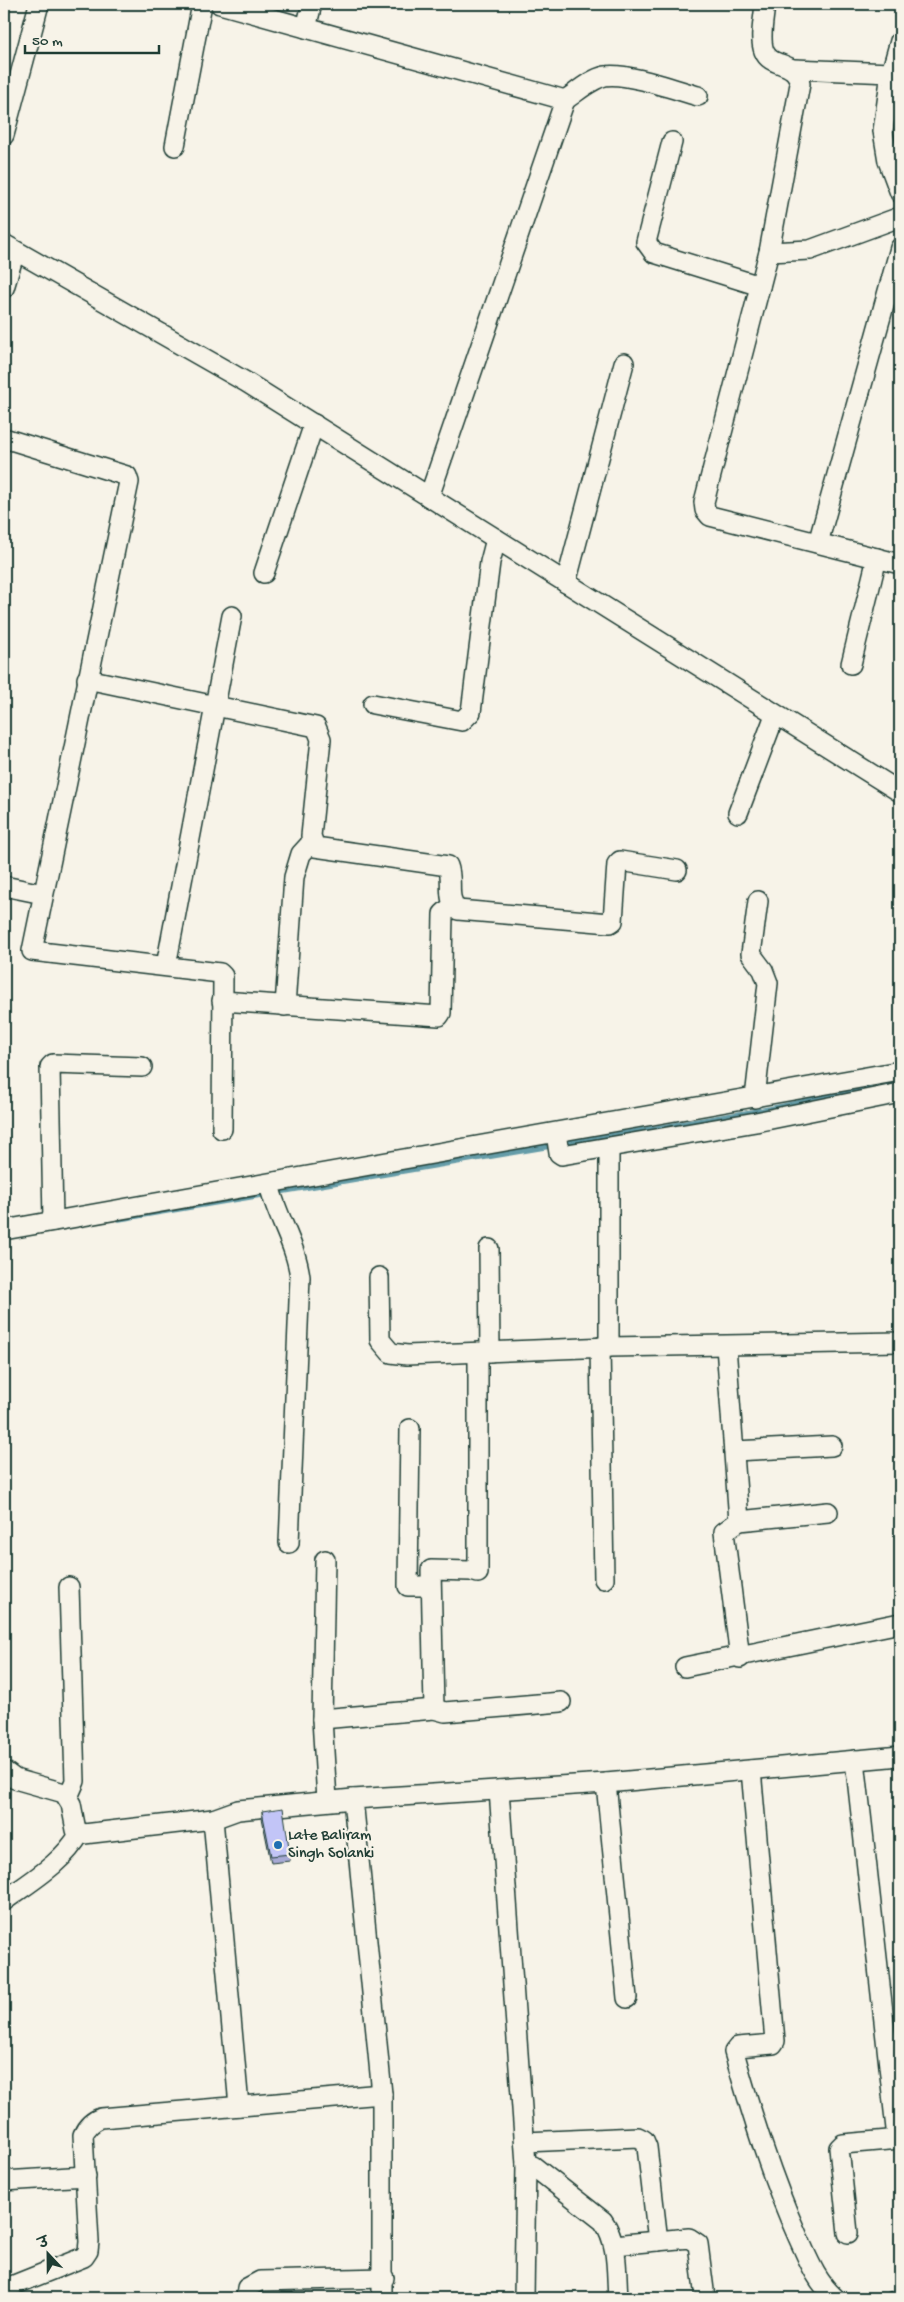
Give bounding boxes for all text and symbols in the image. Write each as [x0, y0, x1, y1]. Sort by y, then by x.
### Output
scale bar [25, 22, 159, 54]
text: 50 m [32, 33, 63, 51]
place label: Late Baliram Singh Solanki [288, 1827, 374, 1864]
marker: Late Baliram Singh Solanki [272, 1839, 284, 1851]
north arrow [22, 2230, 72, 2280]
text: उ [35, 2234, 53, 2255]

